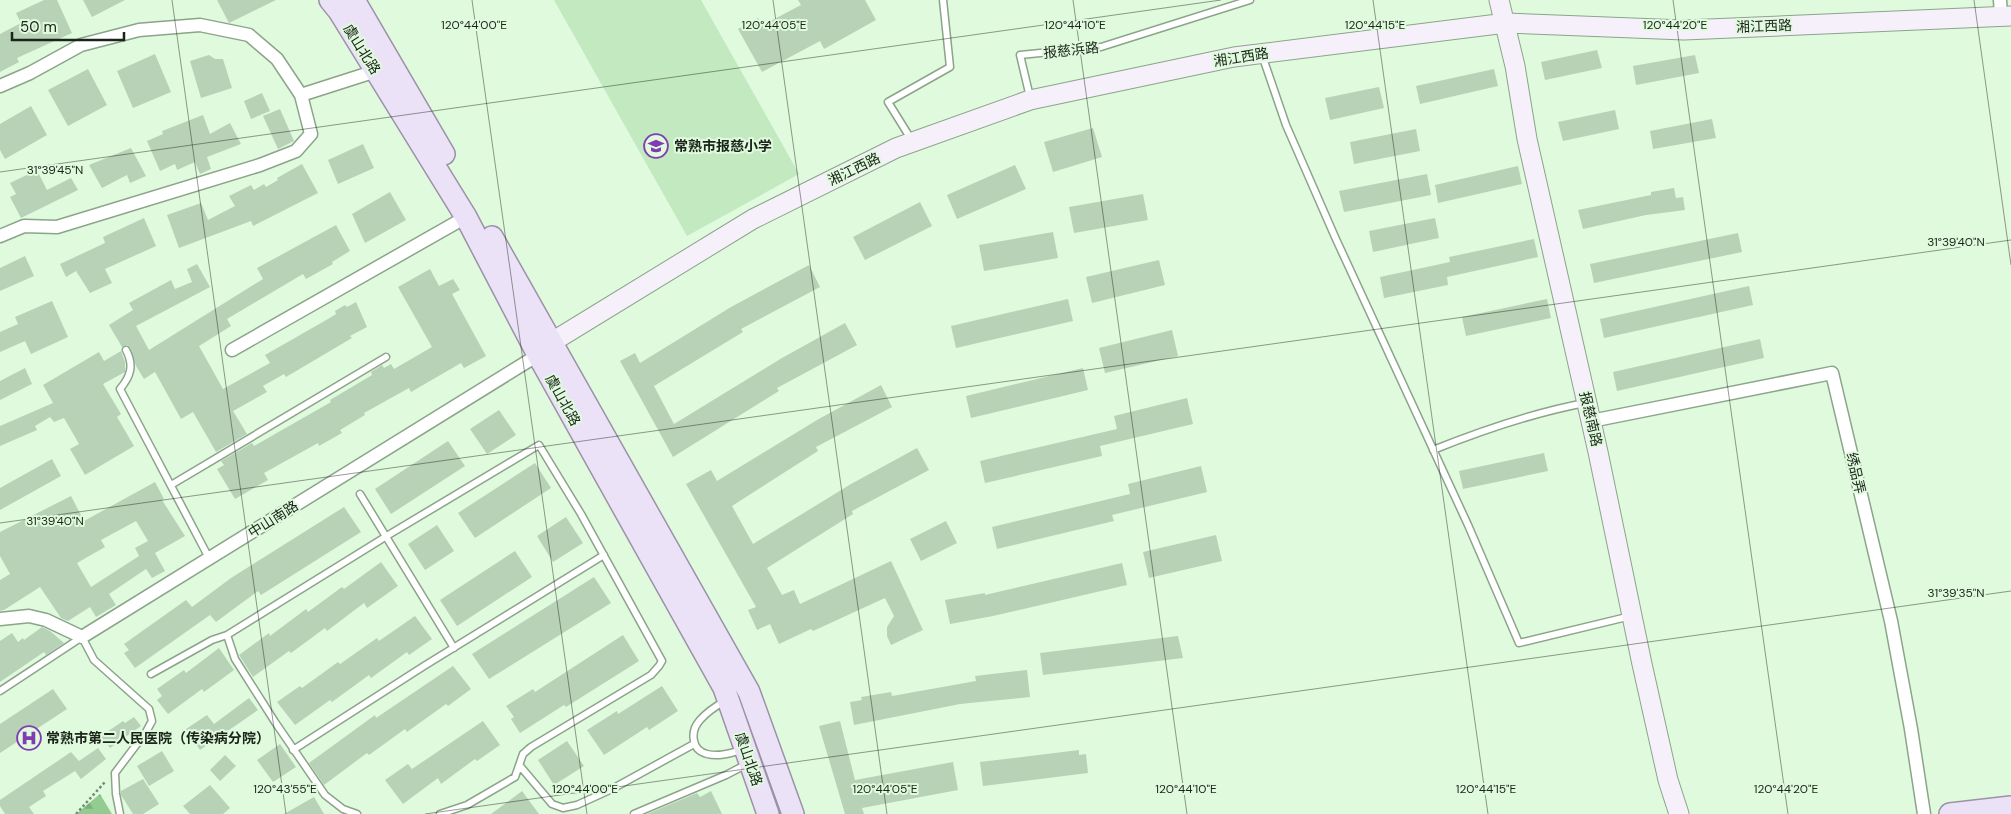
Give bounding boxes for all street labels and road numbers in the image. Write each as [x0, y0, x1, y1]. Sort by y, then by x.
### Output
street label: 湘江西路 [1736, 16, 1792, 36]
street label: 虞山北路 [340, 20, 384, 78]
street label: 报慈浜路 [1042, 38, 1100, 62]
street label: 湘江西路 [1212, 44, 1270, 70]
street label: 湘江西路 [825, 149, 883, 189]
street label: 虞山北路 [542, 371, 584, 429]
street label: 报慈南路 [1576, 390, 1606, 448]
street label: 绣品弄 [1843, 451, 1869, 495]
street label: 中山南路 [244, 497, 302, 541]
street label: 虞山北路 [731, 730, 767, 788]

